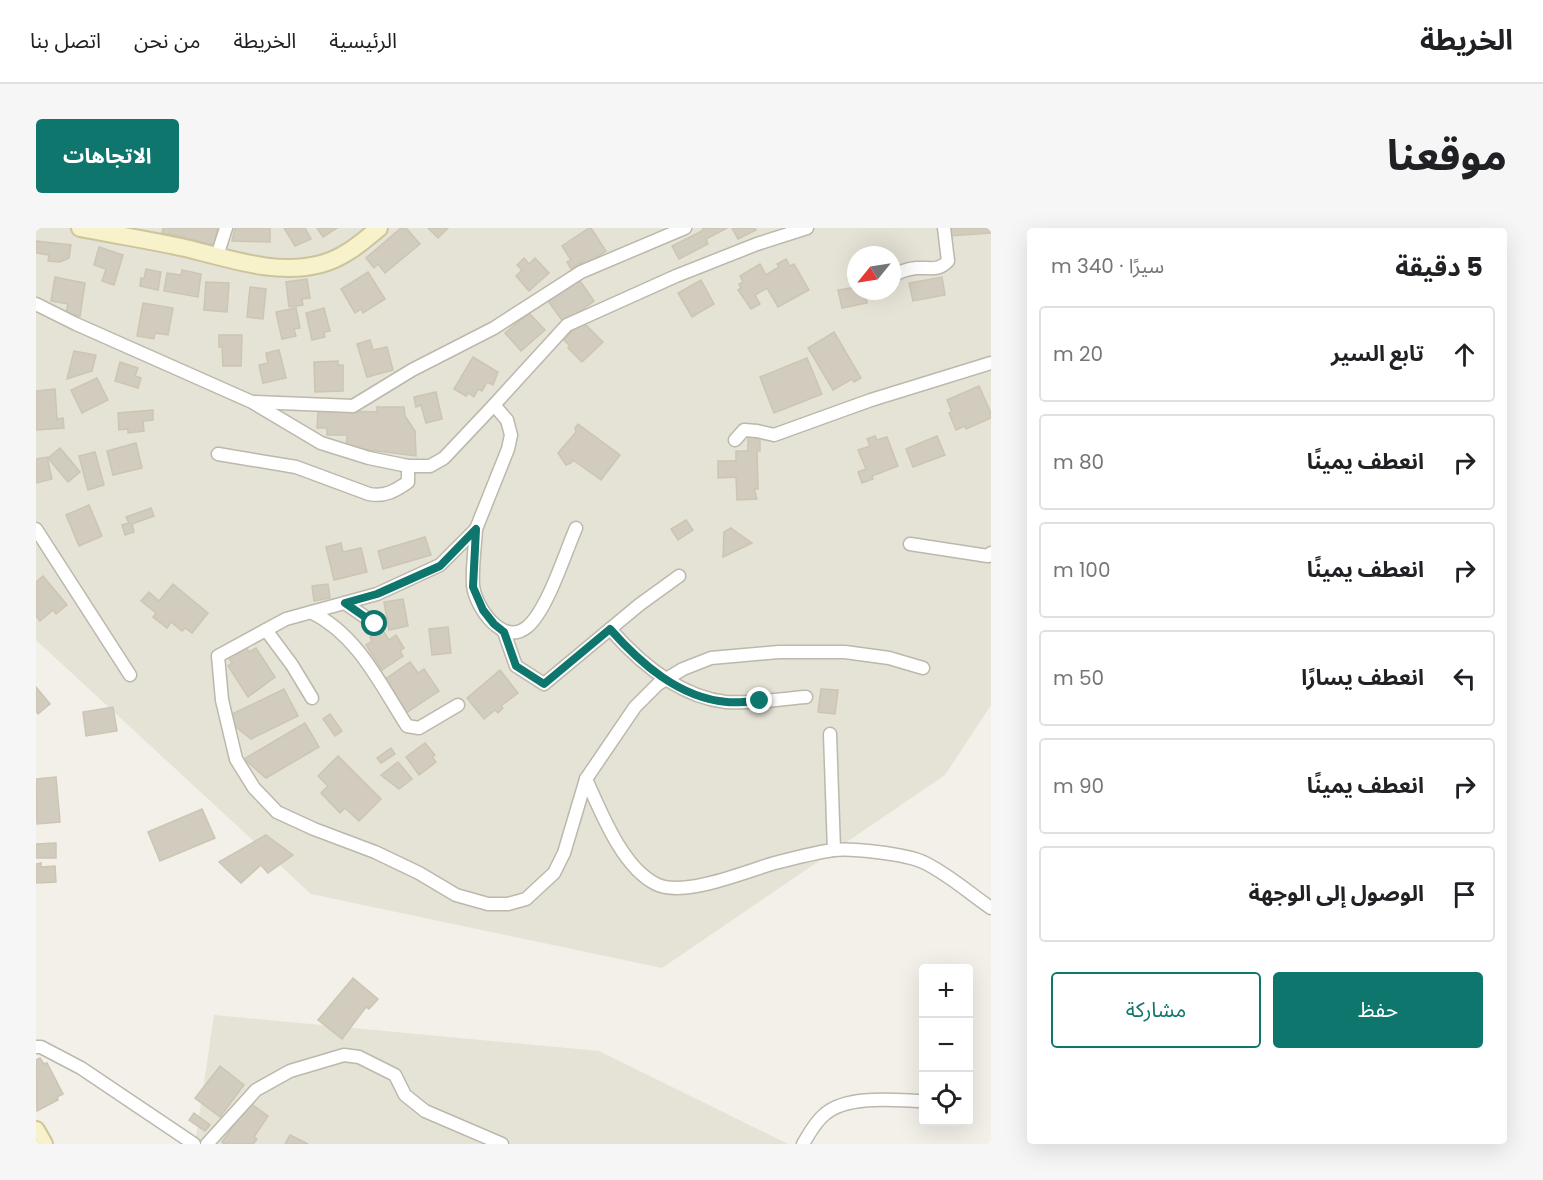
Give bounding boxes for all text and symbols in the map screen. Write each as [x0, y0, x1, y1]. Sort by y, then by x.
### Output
text: الخريطة [1420, 21, 1513, 60]
text: اتصل بنا [30, 26, 101, 55]
text: من نحن [134, 26, 200, 55]
text: الخريطة [233, 26, 296, 55]
text: الرئيسية [329, 26, 397, 55]
button: الاتجاهات [36, 119, 179, 193]
text: موقعنا [1387, 126, 1507, 185]
north arrow [847, 246, 901, 300]
text: 5 دقيقة [1395, 249, 1483, 285]
text: سيرًا · 340 m [1051, 252, 1164, 280]
text: تابع السير [1331, 338, 1424, 369]
icon: ahead [1448, 338, 1481, 371]
text: 20 m [1053, 340, 1103, 368]
text: انعطف يمينًا [1307, 446, 1424, 477]
icon: right [1448, 446, 1481, 479]
text: 80 m [1053, 448, 1104, 476]
text: انعطف يمينًا [1307, 554, 1424, 585]
icon: right [1448, 554, 1481, 587]
text: 100 m [1053, 556, 1110, 584]
route start [361, 610, 387, 636]
text: انعطف يسارًا [1301, 662, 1424, 693]
icon: left [1448, 662, 1481, 695]
text: 50 m [1053, 664, 1104, 692]
route end [746, 687, 772, 713]
text: انعطف يمينًا [1307, 770, 1424, 801]
icon: right [1448, 770, 1481, 803]
text: 90 m [1053, 772, 1104, 800]
text: الوصول إلى الوجهة [1249, 878, 1424, 909]
icon: arrive [1448, 878, 1481, 911]
map controls [919, 964, 973, 1126]
button: + [919, 964, 973, 1018]
button: مشاركة [1051, 972, 1261, 1048]
button: حفظ [1273, 972, 1483, 1048]
button: − [919, 1018, 973, 1072]
button: locate [919, 1072, 973, 1126]

